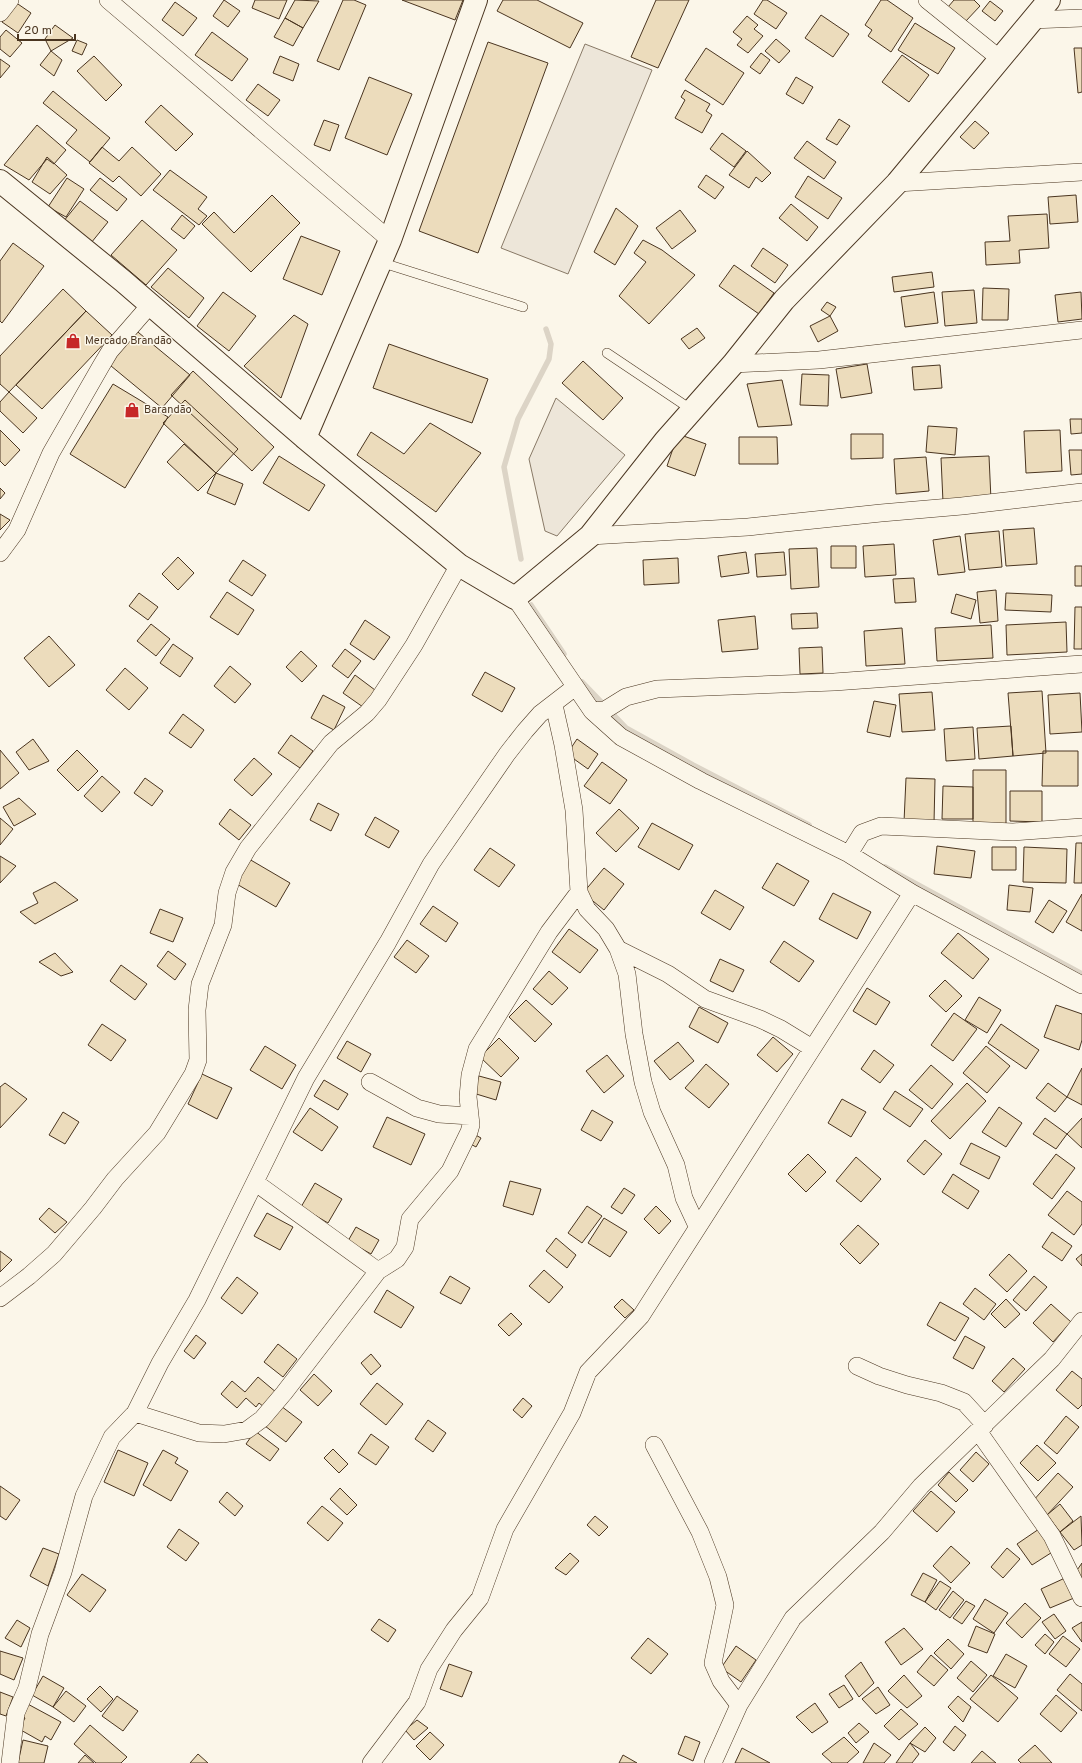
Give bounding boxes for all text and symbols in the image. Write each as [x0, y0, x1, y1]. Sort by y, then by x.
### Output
scale bar [18, 16, 75, 42]
text: 20 m [24, 23, 52, 39]
shop icon: Mercado Brandão [64, 332, 82, 350]
place label: Mercado Brandão [85, 334, 172, 348]
shop icon: Barandão [123, 401, 141, 419]
place label: Barandão [144, 403, 192, 417]

